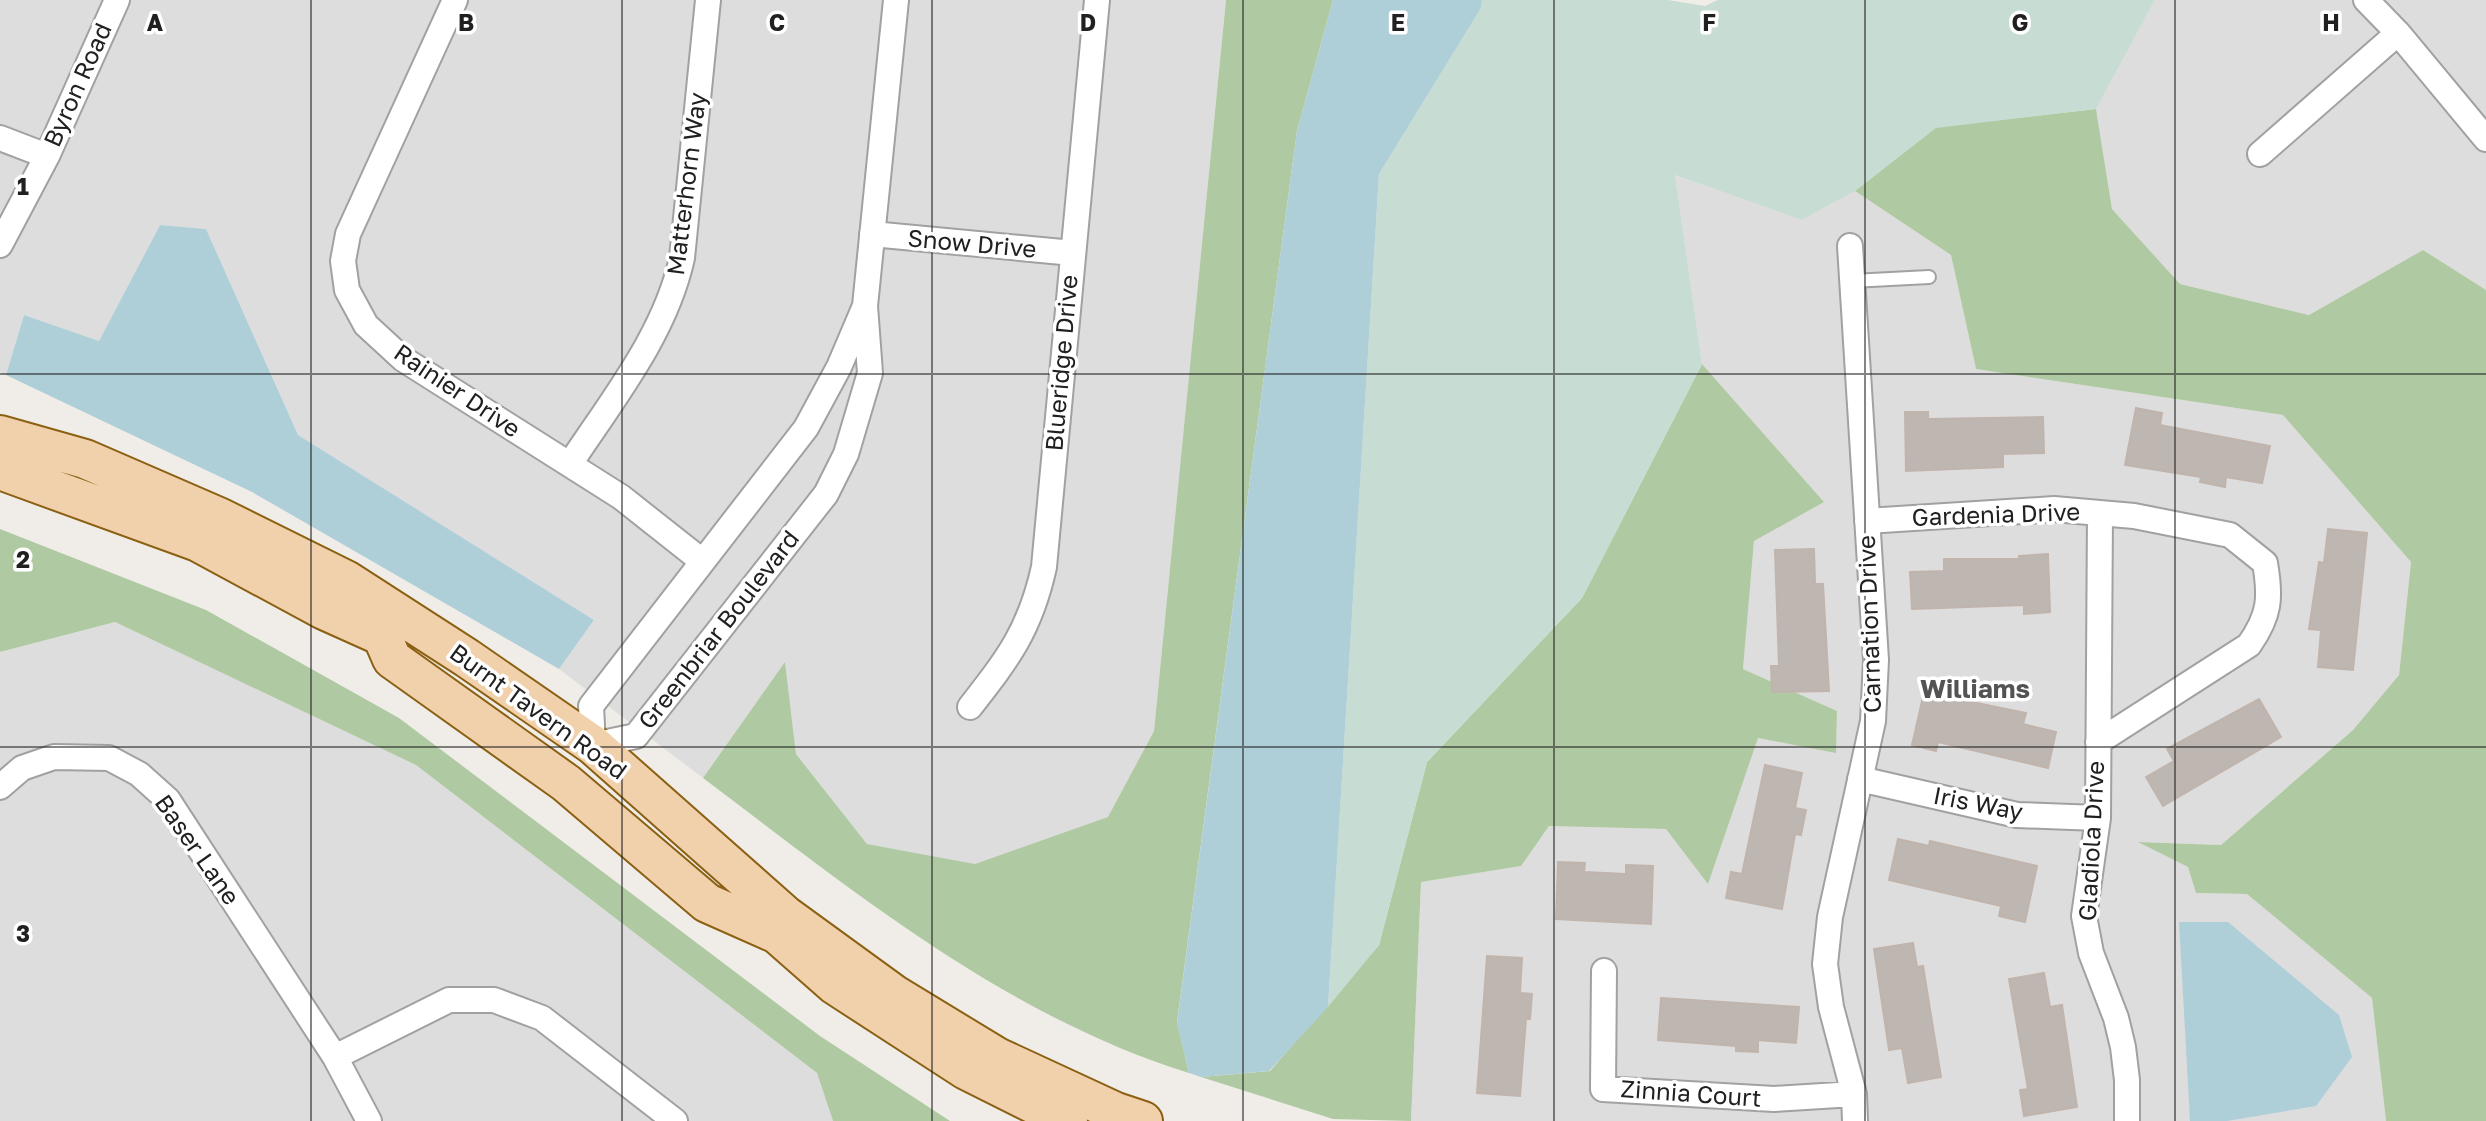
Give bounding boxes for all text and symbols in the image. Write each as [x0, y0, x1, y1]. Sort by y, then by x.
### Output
text: A [147, 8, 164, 36]
text: B [458, 8, 474, 36]
text: C [769, 8, 785, 36]
text: D [1080, 8, 1096, 36]
text: E [1391, 8, 1405, 36]
text: F [1702, 8, 1716, 36]
text: G [2012, 8, 2028, 36]
text: H [2322, 8, 2340, 36]
street label: Byron Road [36, 18, 117, 151]
street label: Matterhorn Way [660, 91, 711, 277]
text: 1 [17, 172, 29, 200]
street label: Snow Drive [907, 222, 1038, 263]
street label: Blueridge Drive [1038, 273, 1083, 452]
street label: Rainier Drive [389, 337, 526, 443]
street label: Gardenia Drive [1911, 496, 2081, 531]
street label: Greenbriar Boulevard [631, 524, 804, 734]
street label: Carnation Drive [1851, 535, 1886, 713]
text: 2 [16, 545, 30, 573]
street label: Burnt Tavern Road [445, 637, 633, 785]
district label: Williams [1920, 673, 2030, 704]
street label: Gladiola Drive [2072, 760, 2109, 922]
street label: Iris Way [1931, 780, 2026, 825]
street label: Baser Lane [150, 788, 247, 910]
text: 3 [16, 919, 30, 947]
street label: Zinnia Court [1620, 1073, 1762, 1112]

